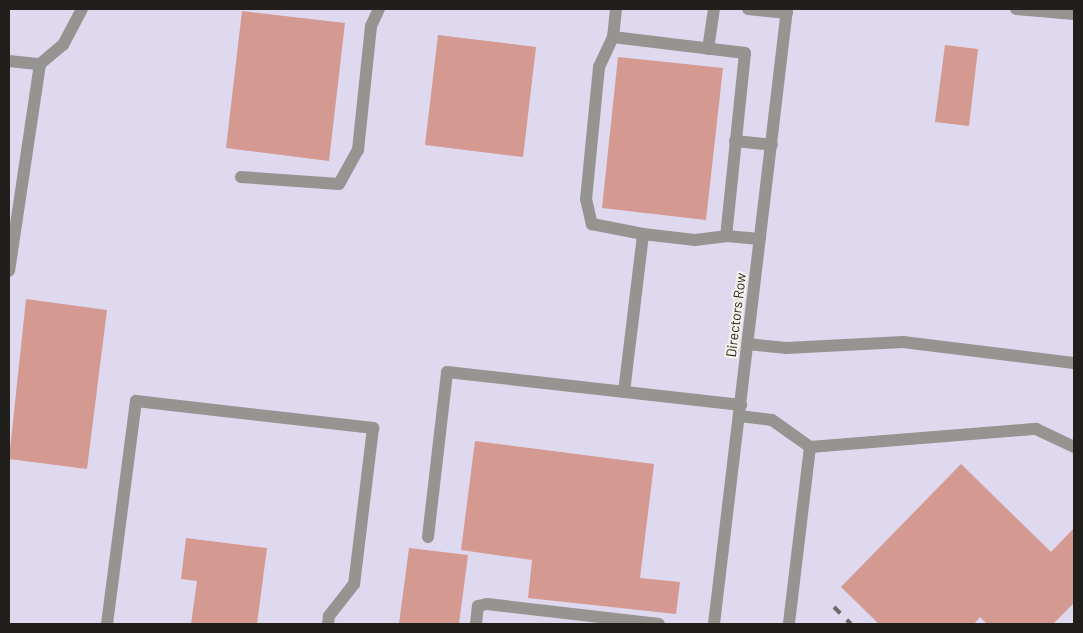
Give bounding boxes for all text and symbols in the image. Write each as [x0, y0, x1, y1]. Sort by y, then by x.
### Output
street label: Directors Row [722, 272, 750, 358]

